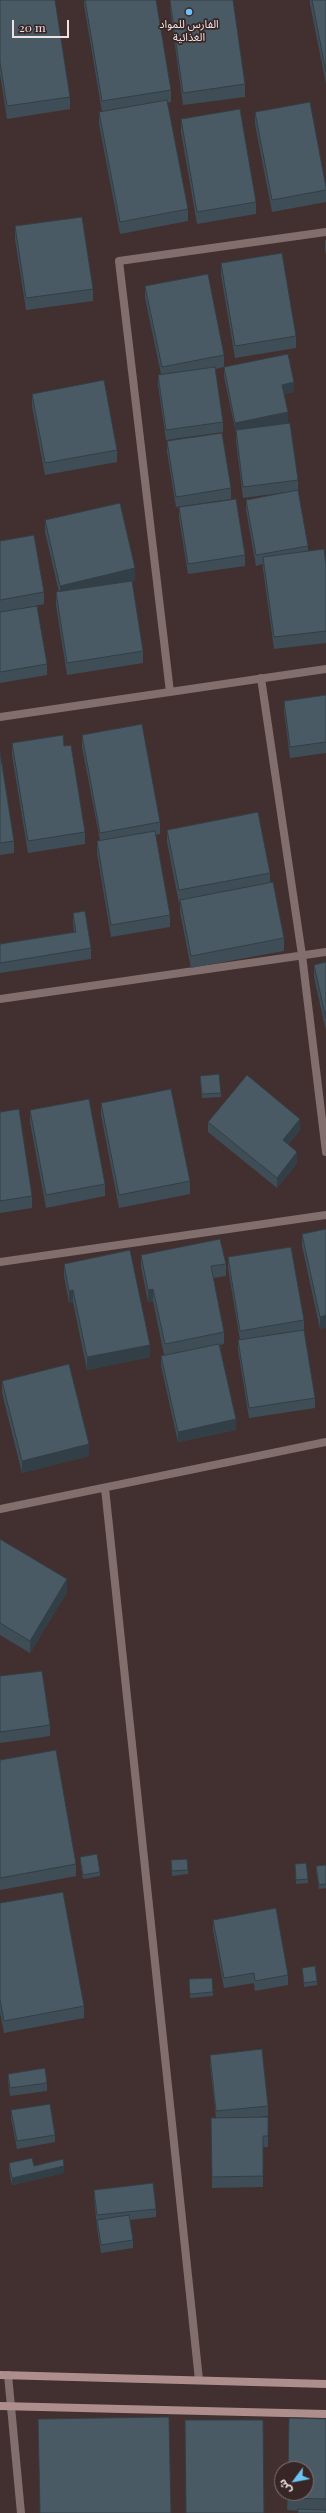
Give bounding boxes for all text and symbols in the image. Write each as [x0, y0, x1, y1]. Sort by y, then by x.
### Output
marker: الفارس للمواد الغذائية [184, 7, 194, 17]
scale bar [14, 12, 71, 38]
place label: الفارس للمواد الغذائية [159, 18, 219, 44]
text: 20 m [19, 19, 46, 35]
north arrow [274, 2461, 314, 2501]
text: ش [274, 2477, 295, 2497]

